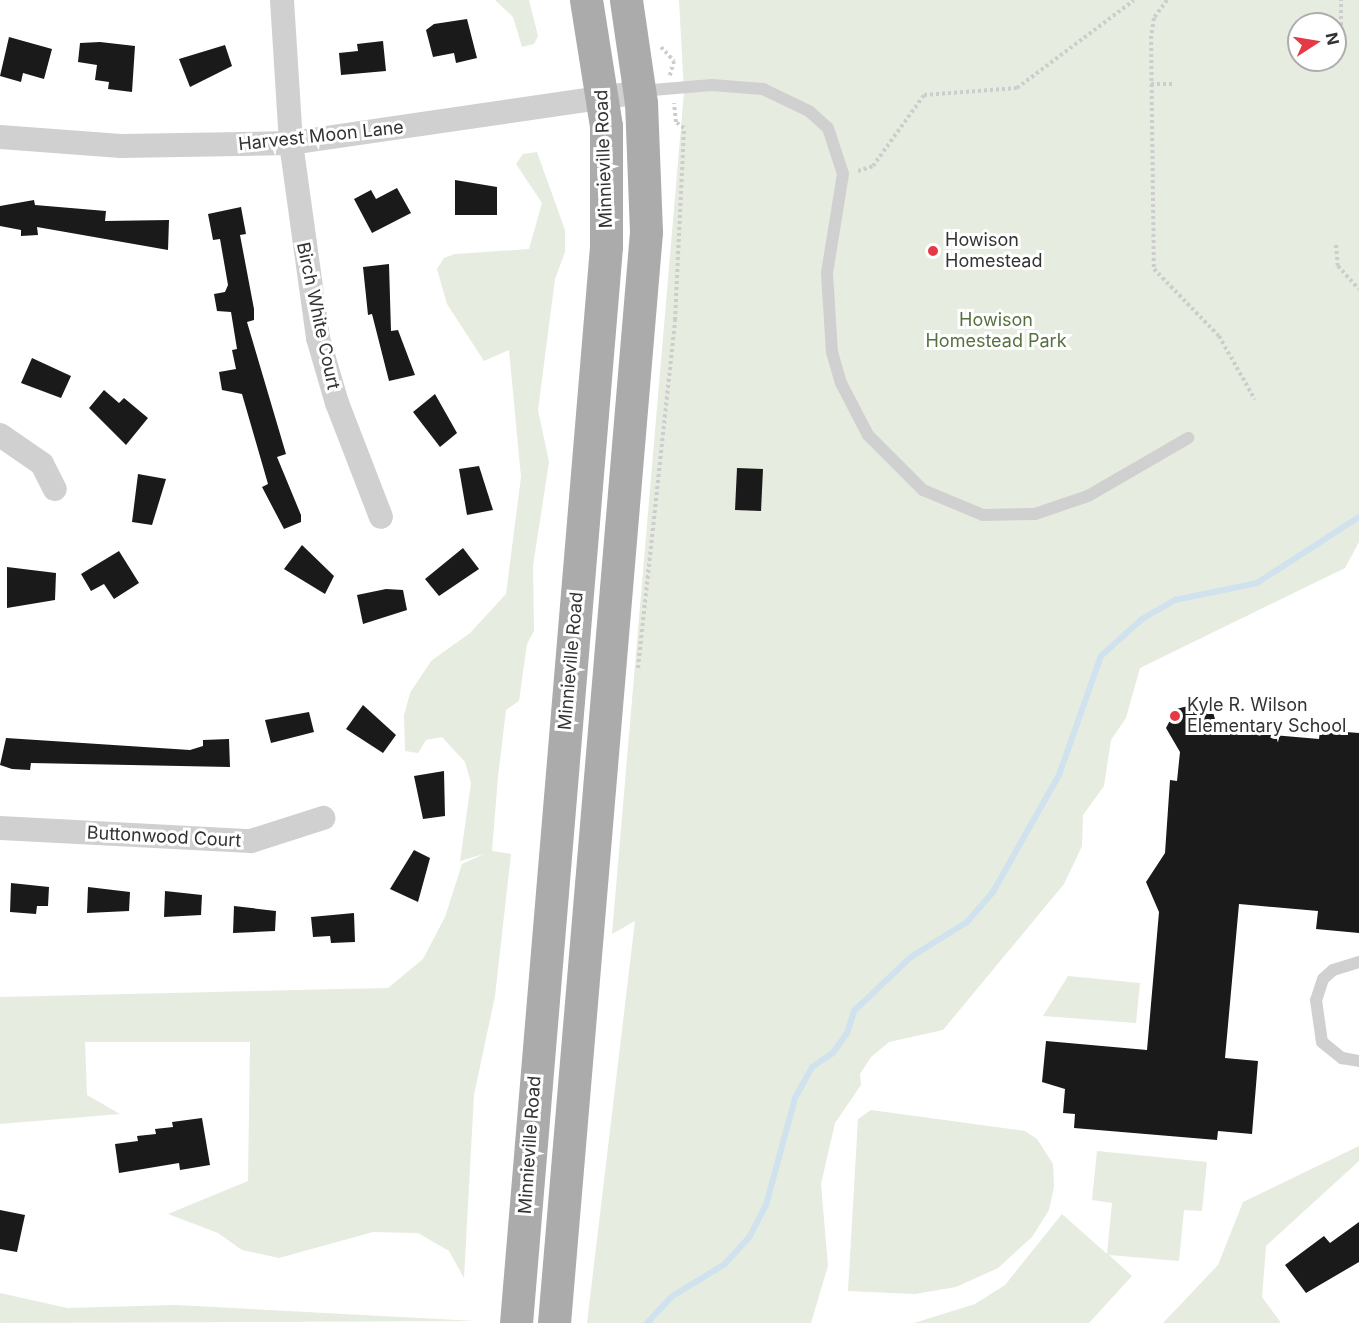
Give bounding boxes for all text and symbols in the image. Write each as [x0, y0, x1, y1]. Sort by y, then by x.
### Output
north arrow [1287, 12, 1347, 72]
text: N [1322, 31, 1344, 47]
street label: Minnieville Road [591, 89, 617, 229]
street label: Harvest Moon Lane [237, 117, 405, 155]
place label: Howison Homestead [945, 230, 1042, 272]
street label: Birch White Court [292, 240, 344, 392]
marker: Howison Homestead [926, 244, 940, 258]
park label: Howison Homestead Park [925, 310, 1067, 352]
street label: Minnieville Road [554, 591, 588, 731]
place label: Kyle R. Wilson Elementary School [1187, 695, 1346, 738]
marker: Kyle R. Wilson Elementary School [1168, 709, 1182, 723]
street label: Buttonwood Court [86, 822, 242, 852]
street label: Minnieville Road [514, 1075, 546, 1215]

